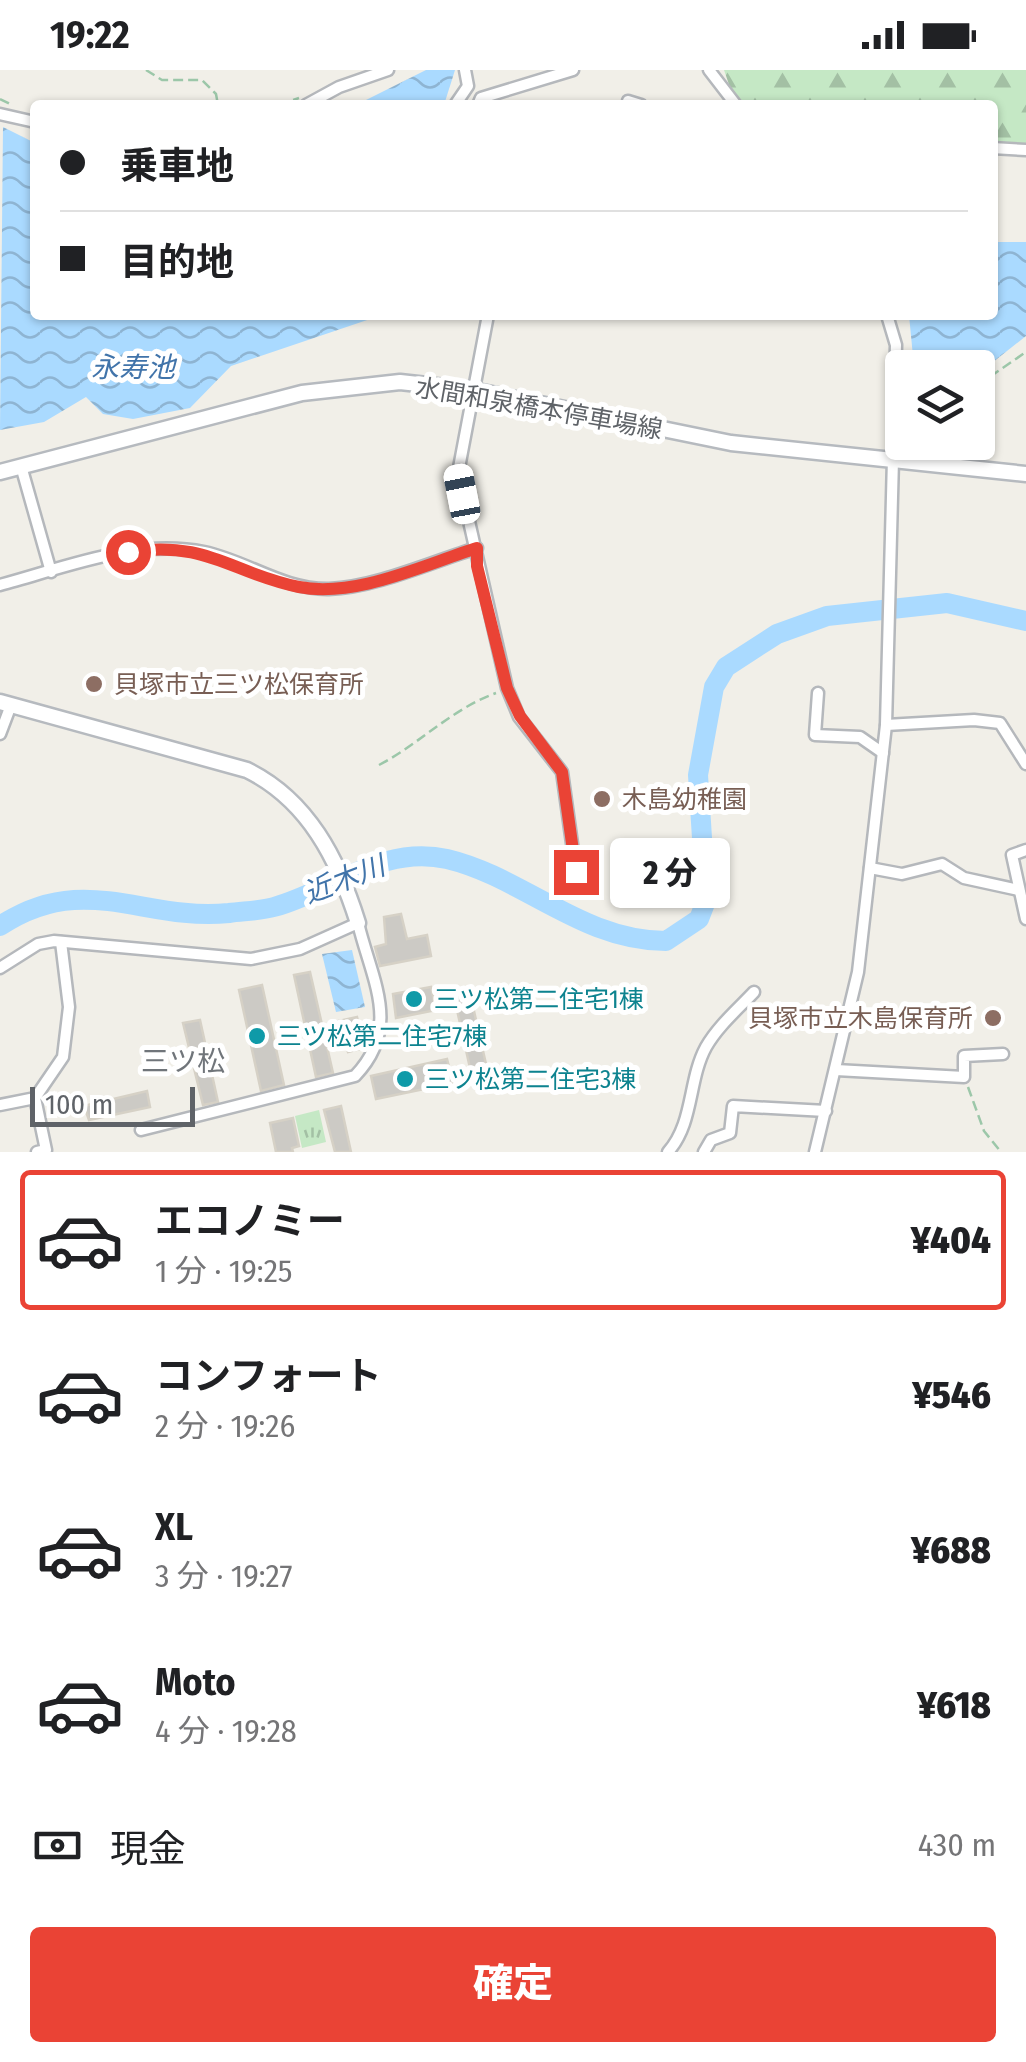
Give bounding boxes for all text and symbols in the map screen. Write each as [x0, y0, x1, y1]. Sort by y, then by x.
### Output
text: 19:22 [50, 12, 130, 58]
text: 乗車地 [120, 143, 234, 189]
text: 目的地 [120, 239, 234, 285]
map controls [885, 350, 995, 460]
button: layers [885, 350, 995, 460]
water label: 永寿池 [91, 351, 178, 384]
street label: 水間和泉橋本停車場線 [413, 373, 665, 445]
car [442, 462, 482, 526]
route start [106, 530, 151, 575]
place label: 貝塚市立三ツ松保育所 [114, 670, 364, 700]
marker: 貝塚市立三ツ松保育所 [83, 673, 105, 695]
place label: 木島幼稚園 [622, 785, 747, 815]
marker: 木島幼稚園 [591, 788, 613, 810]
callout: 2 分 [611, 837, 731, 907]
water label: 近木川 [299, 848, 392, 910]
route end [554, 850, 599, 895]
text: 2 分 [643, 854, 697, 892]
place label: 三ツ松第二住宅1棟 [434, 985, 644, 1015]
marker: 三ツ松第二住宅1棟 [403, 988, 425, 1010]
place label: 貝塚市立木島保育所 [748, 1004, 973, 1034]
marker: 貝塚市立木島保育所 [982, 1007, 1004, 1029]
place label: 三ツ松第二住宅7棟 [277, 1022, 487, 1052]
marker: 三ツ松第二住宅7棟 [246, 1025, 268, 1047]
district label: 三ツ松 [141, 1045, 225, 1078]
place label: 三ツ松第二住宅3棟 [425, 1065, 636, 1095]
marker: 三ツ松第二住宅3棟 [394, 1068, 416, 1090]
scale bar [30, 1082, 195, 1126]
text: 100 m [45, 1088, 113, 1121]
icon: car [35, 1195, 125, 1285]
text: エコノミー [155, 1198, 345, 1244]
text: ¥404 [911, 1217, 991, 1263]
text: 1 分 · 19:25 [155, 1252, 292, 1290]
icon: car [35, 1350, 125, 1440]
text: コンフォート [155, 1353, 382, 1399]
text: ¥546 [912, 1372, 991, 1418]
text: 2 分 · 19:26 [155, 1407, 295, 1445]
text: XL [155, 1504, 193, 1550]
icon: car [35, 1505, 125, 1595]
text: ¥688 [911, 1527, 991, 1573]
text: 3 分 · 19:27 [155, 1557, 292, 1595]
text: Moto [155, 1659, 236, 1705]
icon: car [35, 1660, 125, 1750]
text: ¥618 [917, 1682, 991, 1728]
text: 4 分 · 19:28 [155, 1712, 297, 1750]
icon: cash [30, 1818, 85, 1873]
text: 現金 [110, 1826, 186, 1872]
text: 430 m [918, 1826, 996, 1864]
button: 確定 [30, 1927, 996, 2042]

